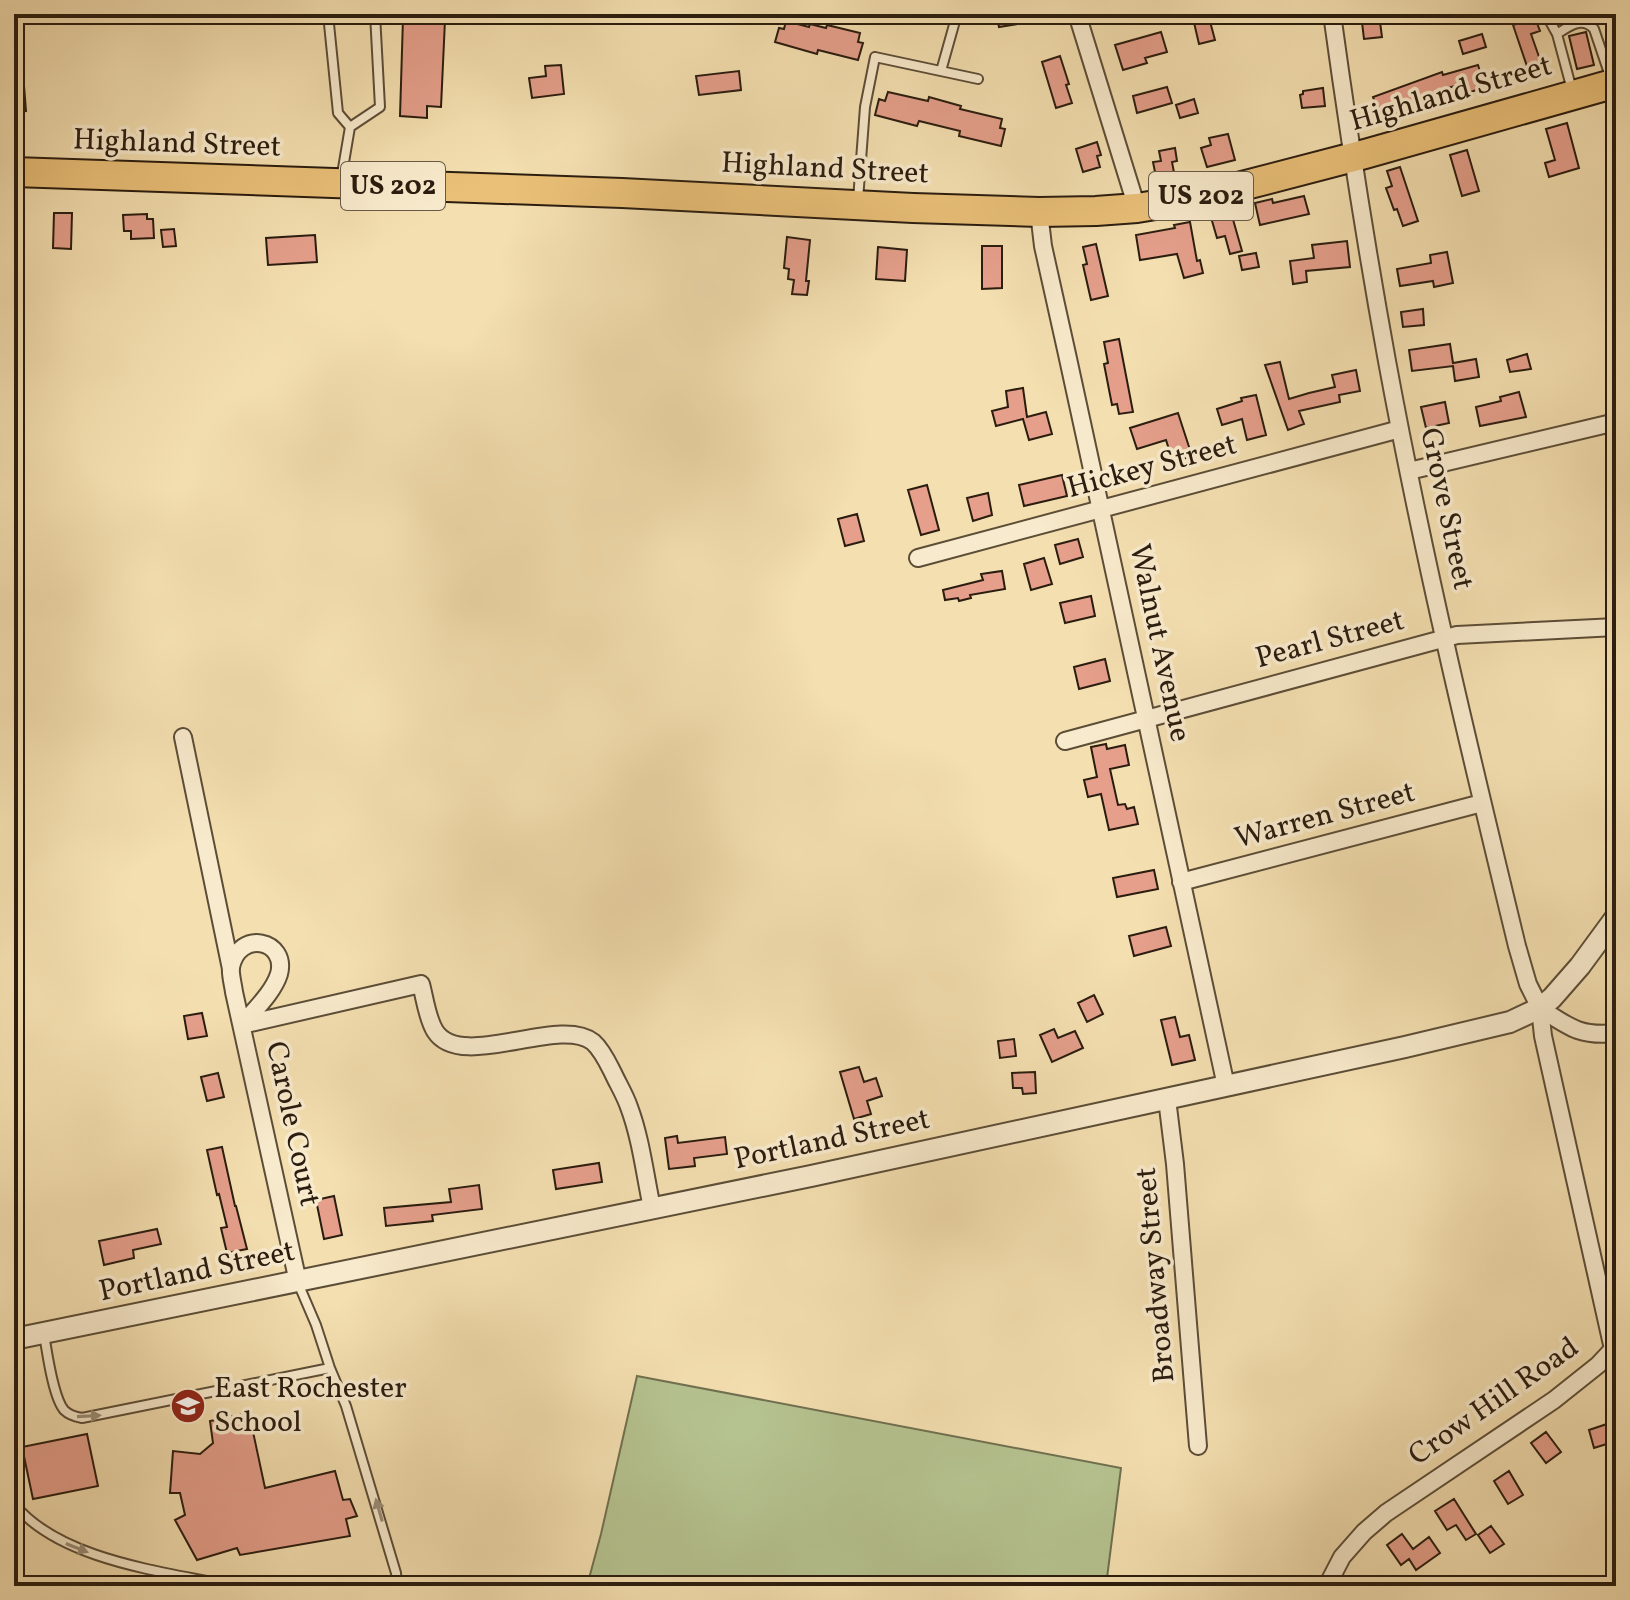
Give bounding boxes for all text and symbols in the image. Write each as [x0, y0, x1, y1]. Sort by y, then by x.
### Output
street label: Highland Street [1345, 45, 1557, 143]
street label: Highland Street [72, 119, 282, 169]
street label: Highland Street [720, 143, 930, 195]
road number: US 202 [341, 162, 445, 210]
road number: US 202 [1149, 172, 1253, 220]
street label: Hickey Street [1062, 424, 1242, 510]
street label: Grove Street [1408, 424, 1484, 594]
street label: Walnut Avenue [1118, 540, 1200, 746]
street label: Pearl Street [1251, 600, 1409, 680]
street label: Warren Street [1230, 772, 1420, 860]
street label: Carole Court [254, 1038, 330, 1210]
street label: Portland Street [730, 1099, 934, 1181]
street label: Broadway Street [1126, 1165, 1186, 1385]
street label: Portland Street [95, 1231, 299, 1313]
street label: Crow Hill Road [1400, 1328, 1588, 1476]
place label: East Rochester School [214, 1368, 407, 1444]
school or university icon: East Rochester School [169, 1387, 207, 1425]
one-way arrow [76, 1409, 102, 1422]
one-way arrow [372, 1498, 384, 1523]
one-way arrow [66, 1541, 89, 1554]

